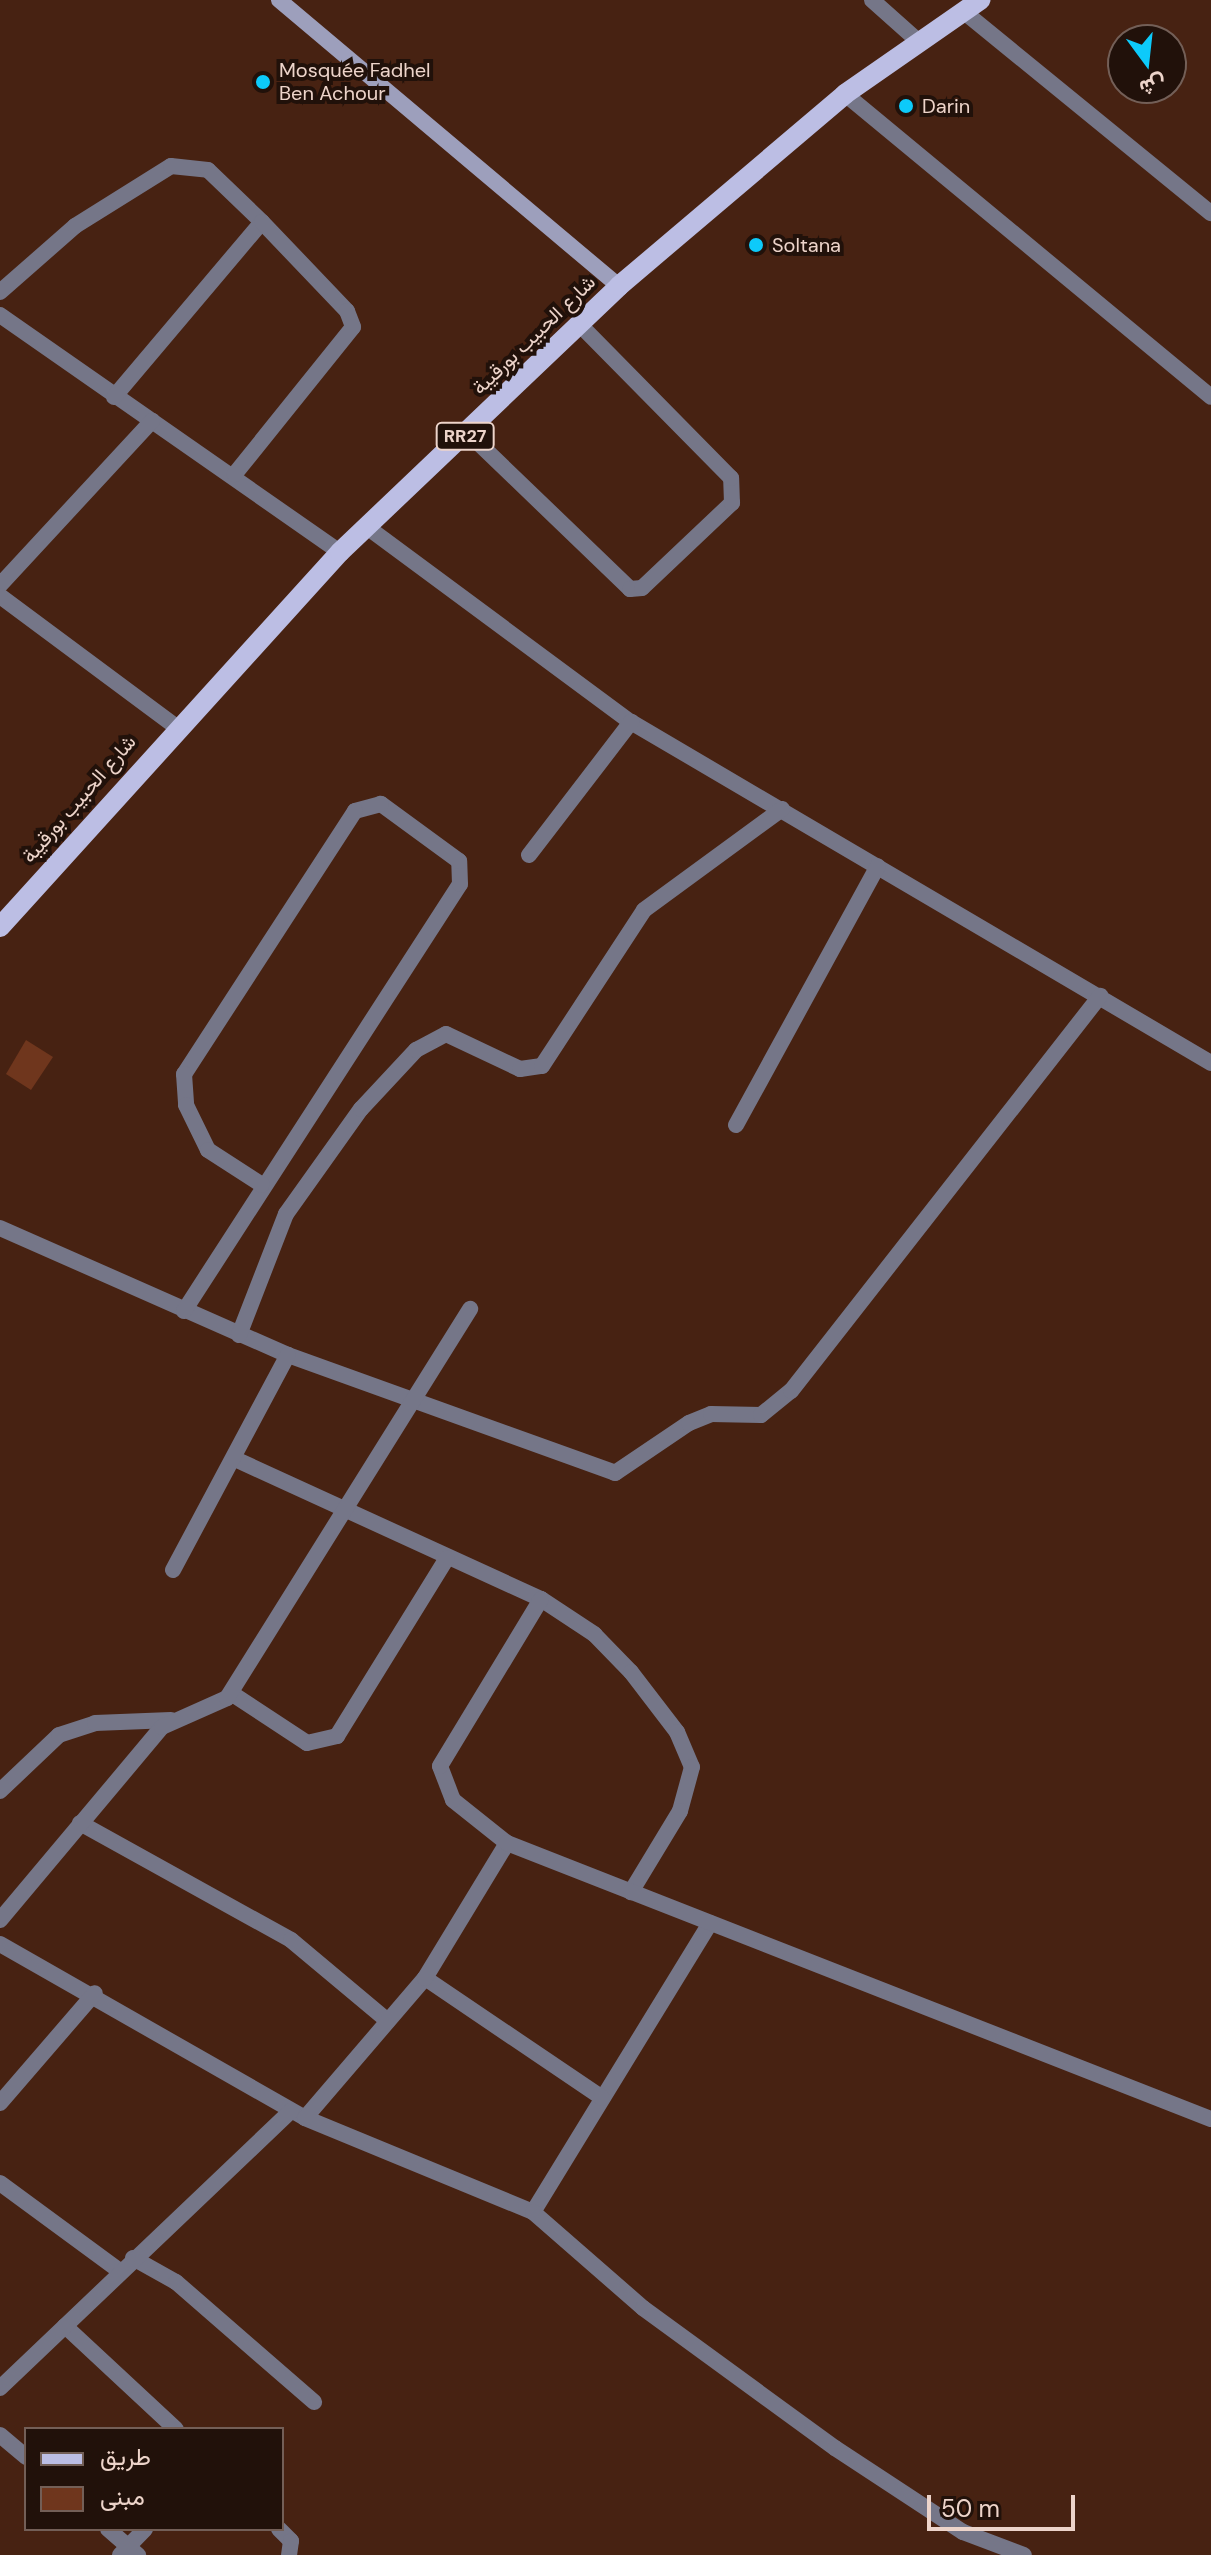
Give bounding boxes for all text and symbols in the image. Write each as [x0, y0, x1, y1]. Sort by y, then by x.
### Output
north arrow [1107, 24, 1187, 104]
place label: Mosquée Fadhel Ben Achour [279, 58, 431, 105]
text: ش [1136, 68, 1169, 103]
marker: Mosquée Fadhel Ben Achour [254, 73, 272, 91]
place label: Darin [922, 94, 970, 118]
marker: Darin [897, 97, 915, 115]
place label: Soltana [772, 233, 841, 257]
marker: Soltana [747, 236, 765, 254]
street label: شارع الحبيب بورقيبة [468, 270, 600, 400]
road number: RR27 [435, 422, 495, 450]
street label: شارع الحبيب بورقيبة [17, 730, 141, 868]
legend [24, 2427, 284, 2531]
text: طريق [100, 2441, 151, 2472]
scale bar [931, 2479, 1079, 2529]
text: مبنى [100, 2481, 145, 2512]
text: 50 m [941, 2493, 1000, 2524]

